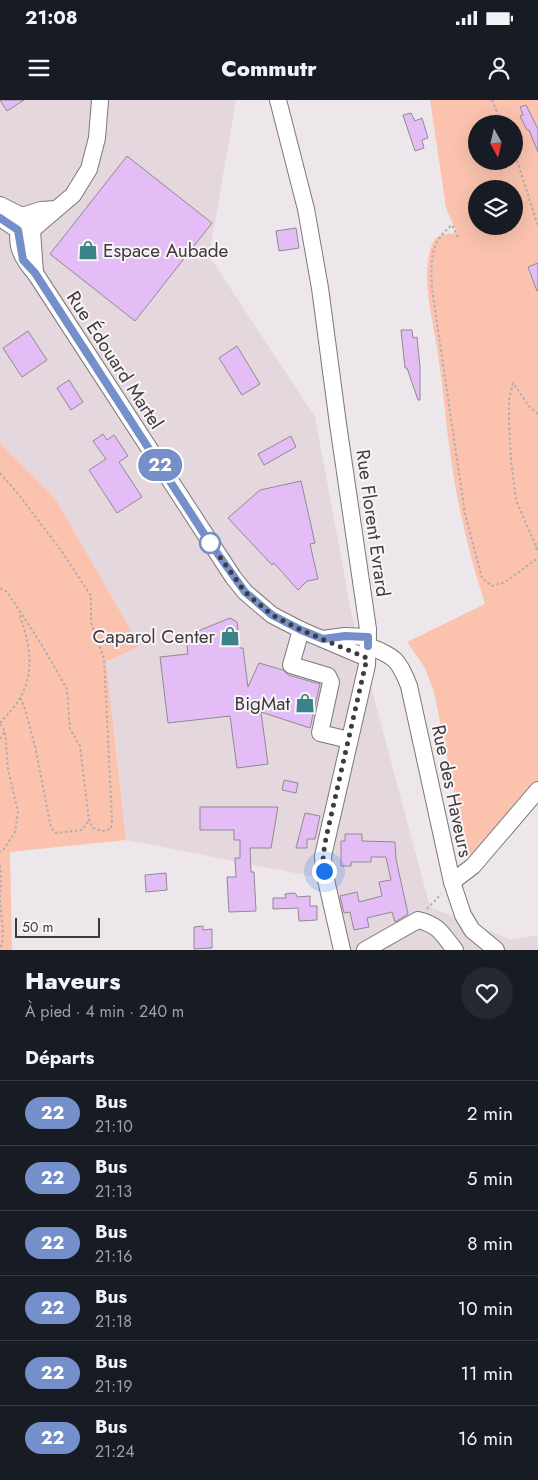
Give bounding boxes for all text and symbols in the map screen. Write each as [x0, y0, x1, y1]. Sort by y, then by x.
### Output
text: 21:08 [25, 4, 78, 31]
text: Commutr [221, 52, 317, 84]
icon: menu [25, 54, 53, 82]
icon: person [485, 54, 513, 82]
north arrow [468, 115, 522, 170]
map controls [468, 115, 523, 235]
button: layers [468, 180, 523, 235]
place label: Espace Aubade [103, 237, 229, 264]
shop icon: Espace Aubade [77, 239, 99, 261]
street label: Rue Édouard Martel [60, 286, 170, 434]
street label: Rue Florent Evrard [349, 448, 397, 598]
line badge: 22 [138, 449, 182, 481]
text: 22 [148, 452, 172, 478]
unlabelled marker [199, 532, 221, 554]
place label: Caparol Center [93, 623, 215, 650]
shop icon: Caparol Center [219, 625, 241, 647]
place label: BigMat [235, 690, 290, 717]
shop icon: BigMat [294, 692, 316, 714]
street label: Rue des Haveurs [425, 722, 479, 860]
your location [312, 859, 337, 884]
scale bar [15, 915, 100, 938]
text: 50 m [22, 917, 53, 937]
text: Haveurs [25, 963, 121, 998]
button: heart [461, 967, 513, 1019]
text: À pied · 4 min · 240 m [25, 1000, 184, 1023]
text: Départs [25, 1044, 94, 1071]
text: Bus [95, 1088, 127, 1115]
text: 22 [41, 1100, 64, 1126]
text: 2 min [467, 1100, 513, 1127]
text: 21:10 [95, 1115, 133, 1138]
text: Bus [95, 1153, 127, 1180]
text: 22 [41, 1165, 64, 1191]
text: 5 min [467, 1165, 513, 1192]
text: 21:13 [95, 1180, 132, 1203]
text: Bus [95, 1218, 127, 1245]
text: 22 [41, 1230, 64, 1256]
text: 8 min [467, 1230, 513, 1257]
text: 21:16 [95, 1245, 133, 1268]
text: Bus [95, 1283, 127, 1310]
text: 22 [41, 1295, 64, 1321]
text: 10 min [458, 1295, 513, 1322]
text: 21:18 [95, 1310, 132, 1333]
text: Bus [95, 1348, 127, 1375]
text: 22 [41, 1360, 64, 1386]
text: 11 min [460, 1360, 513, 1387]
text: 21:19 [95, 1375, 133, 1398]
text: Bus [95, 1413, 127, 1440]
text: 22 [41, 1425, 64, 1451]
text: 16 min [458, 1425, 513, 1452]
text: 21:24 [95, 1440, 135, 1463]

